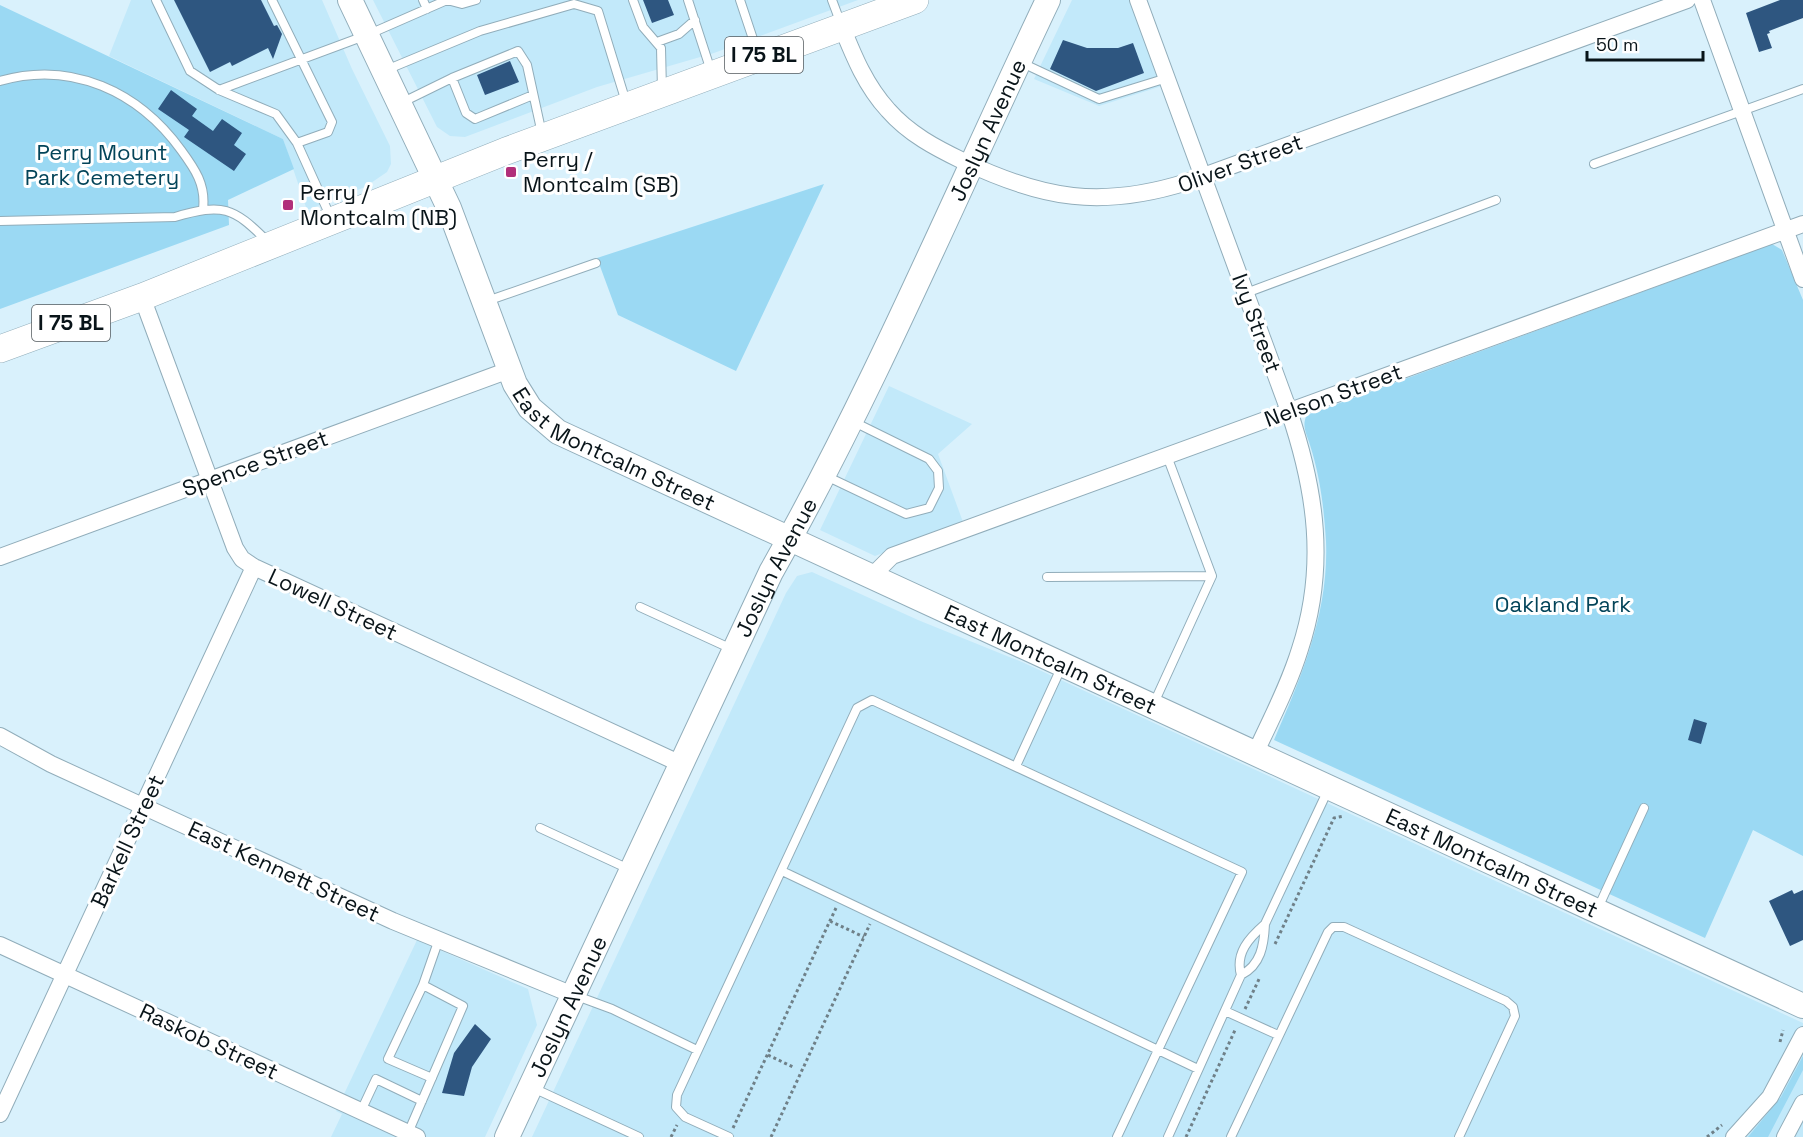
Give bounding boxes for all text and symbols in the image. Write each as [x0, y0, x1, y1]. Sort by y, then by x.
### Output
scale bar [1587, 24, 1702, 62]
text: 50 m [1596, 33, 1638, 56]
road number: I 75 BL [725, 37, 803, 73]
street label: Joslyn Avenue [943, 54, 1032, 205]
street label: Oliver Street [1174, 127, 1306, 199]
park label: Perry Mount Park Cemetery [25, 138, 179, 191]
place label: Perry / Montcalm (SB) [523, 145, 679, 198]
marker: Perry / Montcalm (SB) [504, 165, 518, 179]
place label: Perry / Montcalm (NB) [300, 178, 457, 231]
marker: Perry / Montcalm (NB) [281, 198, 295, 212]
street label: Ivy Street [1226, 270, 1288, 376]
road number: I 75 BL [32, 305, 110, 341]
street label: Nelson Street [1260, 357, 1406, 433]
street label: East Montcalm Street [506, 382, 720, 517]
street label: Spence Street [178, 424, 332, 502]
street label: Joslyn Avenue [729, 493, 823, 642]
street label: Lowell Street [264, 562, 402, 646]
park label: Oakland Park [1495, 590, 1631, 618]
street label: East Montcalm Street [940, 598, 1161, 720]
street label: Barkell Street [84, 770, 170, 912]
street label: East Montcalm Street [1381, 802, 1603, 924]
street label: East Kennett Street [184, 814, 384, 928]
street label: Joslyn Avenue [523, 931, 613, 1082]
street label: Raskob Street [135, 997, 283, 1085]

